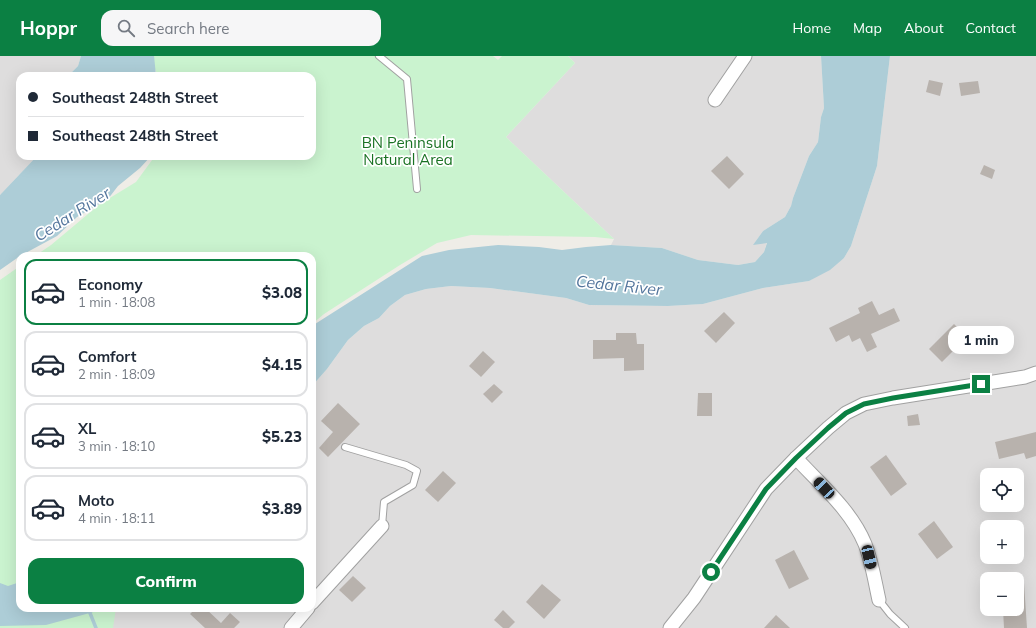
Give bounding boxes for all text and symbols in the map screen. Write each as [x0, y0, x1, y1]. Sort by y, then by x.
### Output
search box [101, 10, 381, 46]
text: Hoppr [20, 16, 77, 40]
icon: search [115, 17, 137, 39]
text: Search here [147, 19, 229, 38]
text: Home [792, 19, 831, 37]
text: Map [853, 19, 882, 37]
text: About [904, 19, 944, 37]
text: Contact [966, 19, 1016, 37]
text: Southeast 248th Street [52, 88, 218, 107]
text: Southeast 248th Street [52, 126, 218, 145]
park label: BN Peninsula Natural Area [362, 133, 454, 169]
water label: Cedar River [30, 182, 115, 245]
water label: Cedar River [575, 271, 664, 300]
icon: car [30, 274, 66, 310]
text: Economy [78, 275, 143, 294]
text: $3.08 [262, 283, 302, 302]
text: 1 min · 18:08 [78, 294, 155, 310]
callout: 1 min [948, 326, 1014, 354]
text: 1 min [964, 332, 998, 348]
icon: car [30, 346, 66, 382]
text: Comfort [78, 347, 136, 366]
text: $4.15 [262, 355, 302, 374]
text: 2 min · 18:09 [78, 366, 155, 382]
route end [972, 375, 990, 393]
icon: car [30, 418, 66, 454]
text: XL [78, 419, 96, 438]
text: $5.23 [262, 427, 302, 446]
text: 3 min · 18:10 [78, 438, 155, 454]
map controls [980, 468, 1024, 616]
button: locate [980, 468, 1024, 512]
car [811, 475, 837, 501]
icon: car [30, 490, 66, 526]
text: Moto [78, 491, 114, 510]
text: $3.89 [262, 499, 302, 518]
text: 4 min · 18:11 [78, 510, 155, 526]
button: + [980, 520, 1024, 564]
car [860, 544, 878, 570]
button: Confirm [28, 558, 304, 604]
route start [702, 563, 720, 581]
button: − [980, 572, 1024, 616]

